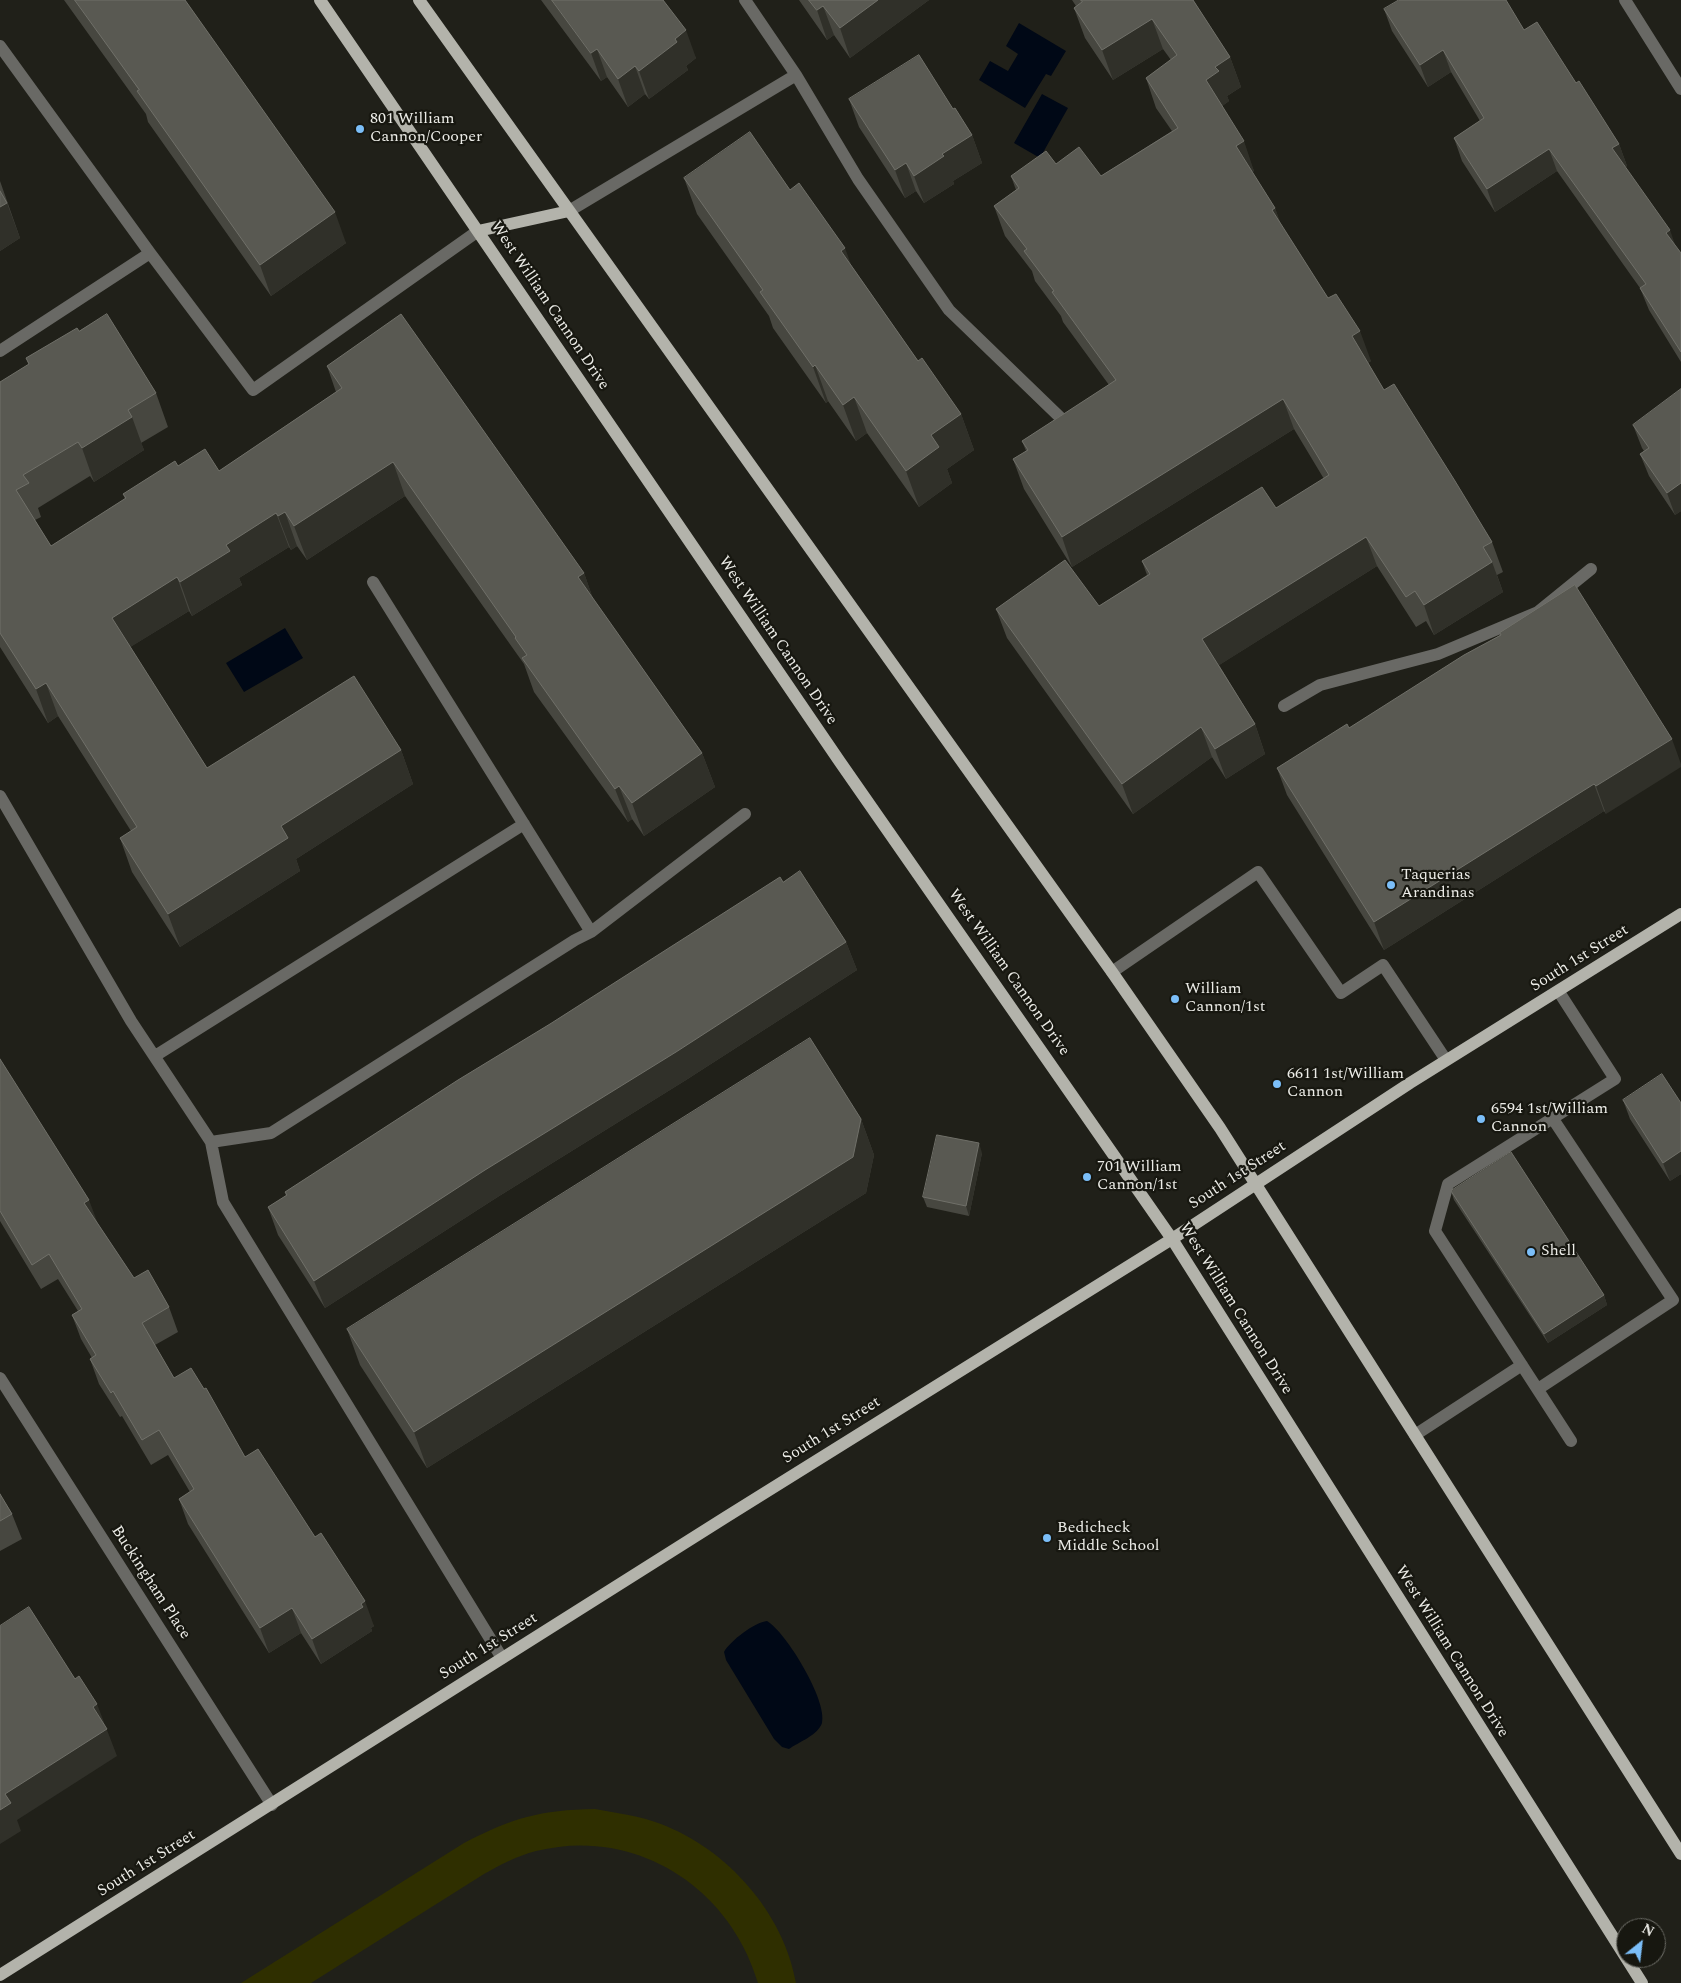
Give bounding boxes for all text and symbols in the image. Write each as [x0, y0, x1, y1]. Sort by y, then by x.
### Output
place label: 801 William Cannon/Cooper [370, 110, 482, 148]
marker: 801 William Cannon/Cooper [354, 123, 366, 135]
street label: West William Cannon Drive [485, 218, 613, 394]
street label: West William Cannon Drive [713, 553, 841, 729]
place label: Taquerias Arandinas [1401, 866, 1475, 904]
marker: Taquerias Arandinas [1385, 879, 1397, 891]
street label: West William Cannon Drive [943, 886, 1073, 1060]
street label: South 1st Street [1528, 921, 1632, 997]
place label: William Cannon/1st [1185, 980, 1265, 1018]
marker: William Cannon/1st [1169, 993, 1181, 1005]
place label: 6611 1st/William Cannon [1287, 1065, 1404, 1103]
marker: 6611 1st/William Cannon [1271, 1078, 1283, 1090]
place label: 6594 1st/William Cannon [1491, 1100, 1608, 1138]
marker: 6594 1st/William Cannon [1475, 1113, 1487, 1125]
street label: South 1st Street [1186, 1138, 1290, 1214]
place label: 701 William Cannon/1st [1097, 1158, 1182, 1196]
marker: 701 William Cannon/1st [1081, 1171, 1093, 1183]
street label: West William Cannon Drive [1174, 1219, 1296, 1399]
place label: Shell [1541, 1242, 1576, 1262]
marker: Shell [1525, 1246, 1537, 1258]
street label: South 1st Street [780, 1393, 884, 1469]
place label: Bedicheck Middle School [1057, 1519, 1160, 1557]
street label: Buckingham Place [106, 1523, 194, 1643]
marker: Bedicheck Middle School [1041, 1532, 1053, 1544]
street label: West William Cannon Drive [1390, 1562, 1512, 1742]
street label: South 1st Street [437, 1609, 541, 1685]
street label: South 1st Street [95, 1826, 199, 1902]
north arrow [1616, 1918, 1666, 1968]
text: N [1638, 1918, 1658, 1942]

